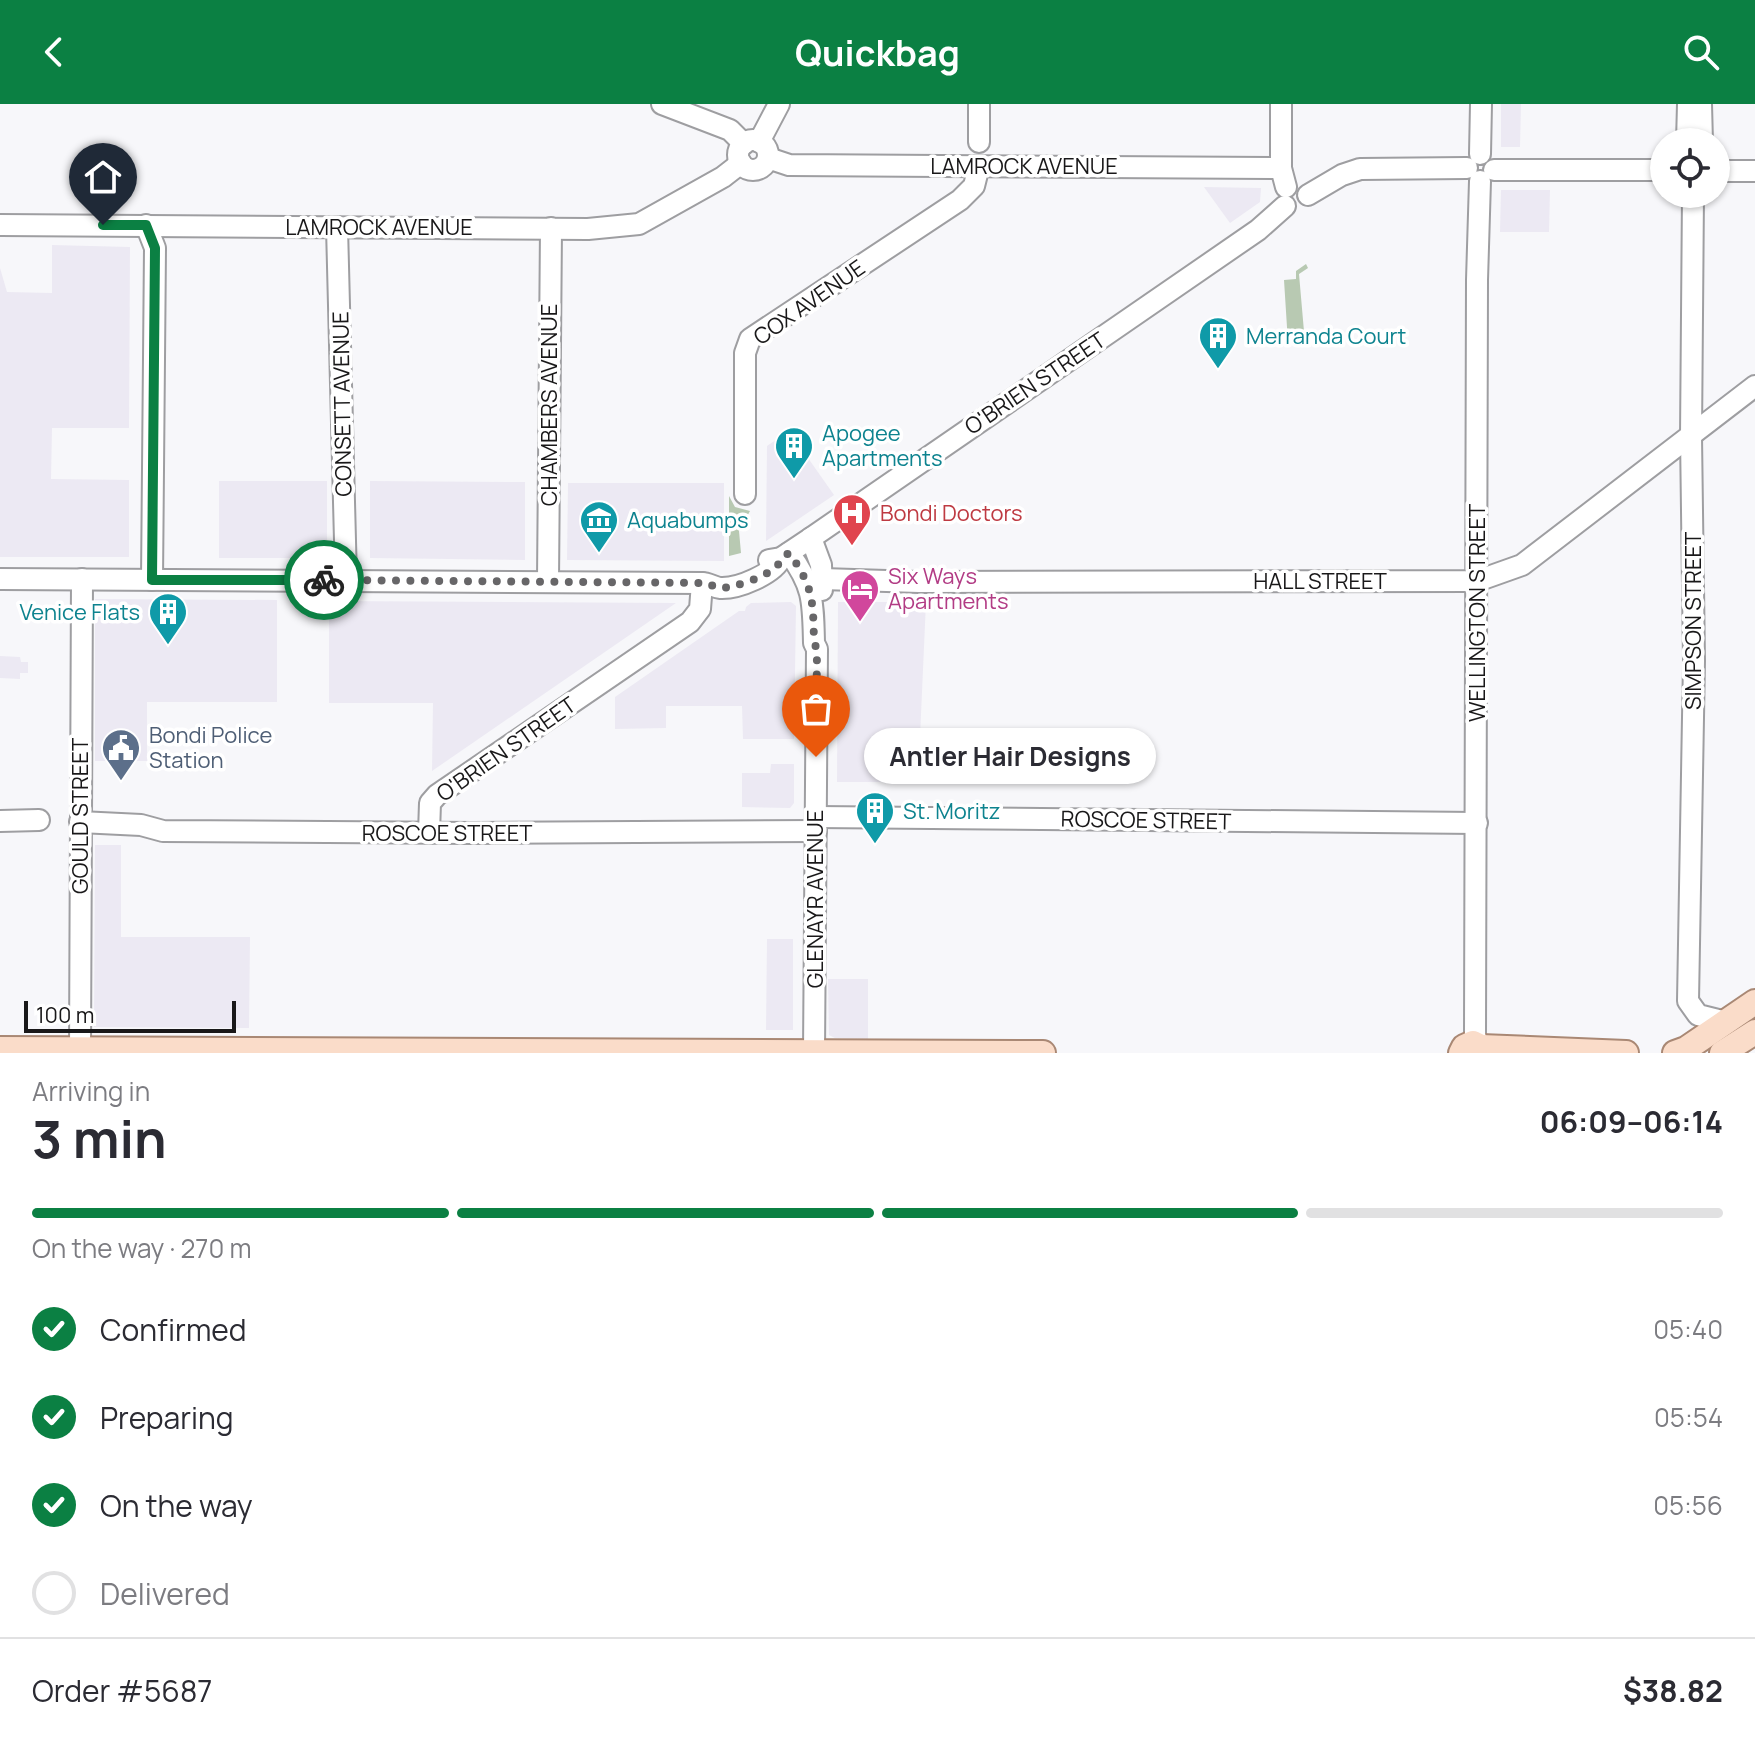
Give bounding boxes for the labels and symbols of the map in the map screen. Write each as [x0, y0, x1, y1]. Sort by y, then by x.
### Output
pin [69, 143, 137, 225]
street label: LAMROCK AVENUE [930, 151, 1118, 181]
street label: LAMROCK AVENUE [285, 212, 473, 242]
street label: COX AVENUE [747, 253, 871, 351]
street label: CHAMBERS AVENUE [534, 304, 564, 506]
street label: CONSETT AVENUE [325, 311, 359, 497]
building icon: Merranda Court [1197, 315, 1239, 370]
place label: Merranda Court [1246, 321, 1406, 351]
street label: O'BRIEN STREET [959, 325, 1111, 441]
place label: Apogee Apartments [822, 418, 942, 473]
building icon: Apogee Apartments [773, 425, 815, 480]
hospital icon: Bondi Doctors [831, 492, 873, 547]
place label: Bondi Doctors [880, 498, 1022, 528]
museum icon: Aquabumps [578, 499, 620, 554]
street label: WELLINGTON STREET [1462, 504, 1492, 722]
place label: Aquabumps [627, 505, 748, 535]
street label: SIMPSON STREET [1678, 532, 1708, 710]
courier [284, 540, 364, 620]
place label: Six Ways Apartments [888, 561, 1008, 616]
street label: HALL STREET [1253, 566, 1387, 596]
hotel icon: Six Ways Apartments [839, 568, 881, 623]
building icon: Venice Flats [147, 591, 189, 646]
place label: Venice Flats [19, 597, 140, 627]
pin [782, 675, 850, 757]
street label: O'BRIEN STREET [430, 690, 582, 808]
place label: Bondi Police Station [149, 720, 272, 775]
public building icon: Bondi Police Station [100, 727, 142, 782]
callout: Antler Hair Designs [864, 729, 1156, 785]
street label: GOULD STREET [65, 738, 95, 894]
building icon: St. Moritz [854, 790, 896, 845]
place label: St. Moritz [903, 796, 1000, 826]
street label: ROSCOE STREET [1060, 804, 1232, 836]
street label: GLENAYR AVENUE [800, 810, 830, 988]
street label: ROSCOE STREET [362, 818, 532, 848]
scale bar [24, 997, 236, 1033]

